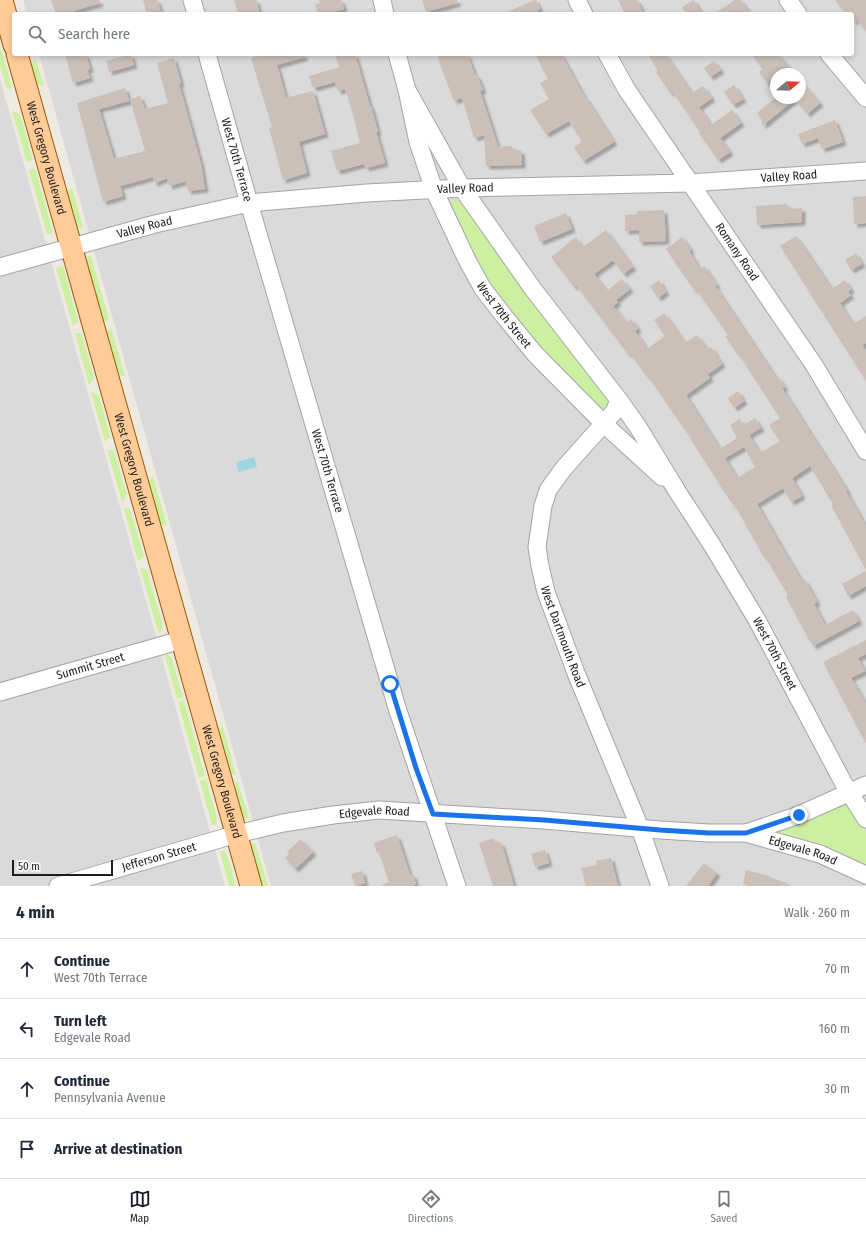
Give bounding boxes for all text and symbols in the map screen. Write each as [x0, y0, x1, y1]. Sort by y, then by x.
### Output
search box [12, 12, 854, 56]
icon: search [26, 23, 48, 45]
text: Search here [58, 25, 130, 43]
north arrow [770, 68, 806, 104]
street label: West Gregory Boulevard [24, 100, 69, 216]
street label: West 70th Terrace [218, 116, 255, 203]
street label: Valley Road [760, 167, 818, 185]
street label: Valley Road [437, 180, 494, 196]
street label: Valley Road [115, 213, 174, 241]
street label: Romany Road [712, 220, 762, 284]
street label: West 70th Street [474, 280, 534, 351]
street label: West Gregory Boulevard [111, 412, 157, 528]
street label: West 70th Terrace [309, 427, 346, 514]
street label: West Dartmouth Road [538, 584, 588, 689]
street label: West 70th Street [750, 615, 800, 692]
street label: Summit Street [55, 650, 126, 682]
route start [381, 675, 399, 693]
street label: West Gregory Boulevard [199, 724, 244, 840]
street label: Edgevale Road [338, 803, 410, 821]
route end [790, 806, 808, 824]
street label: Edgevale Road [767, 833, 839, 868]
street label: Jefferson Street [120, 839, 198, 874]
scale bar [12, 858, 113, 877]
text: 50 m [18, 860, 40, 873]
text: 4 min [16, 902, 55, 923]
text: Walk · 260 m [784, 905, 850, 920]
text: Continue [54, 952, 110, 970]
icon: ahead [16, 958, 38, 980]
text: 70 m [825, 961, 850, 976]
text: West 70th Terrace [54, 970, 147, 985]
text: Turn left [54, 1012, 107, 1030]
icon: left [16, 1018, 38, 1040]
text: 160 m [819, 1021, 850, 1036]
text: Edgevale Road [54, 1030, 131, 1045]
text: Continue [54, 1072, 110, 1090]
icon: ahead [16, 1078, 38, 1100]
text: 30 m [824, 1081, 850, 1096]
text: Pennsylvania Avenue [54, 1090, 166, 1105]
icon: arrive [16, 1138, 38, 1160]
text: Arrive at destination [54, 1140, 182, 1158]
tab: Map [129, 1188, 151, 1225]
tab: Directions [408, 1188, 453, 1225]
tab: Saved [711, 1188, 737, 1225]

